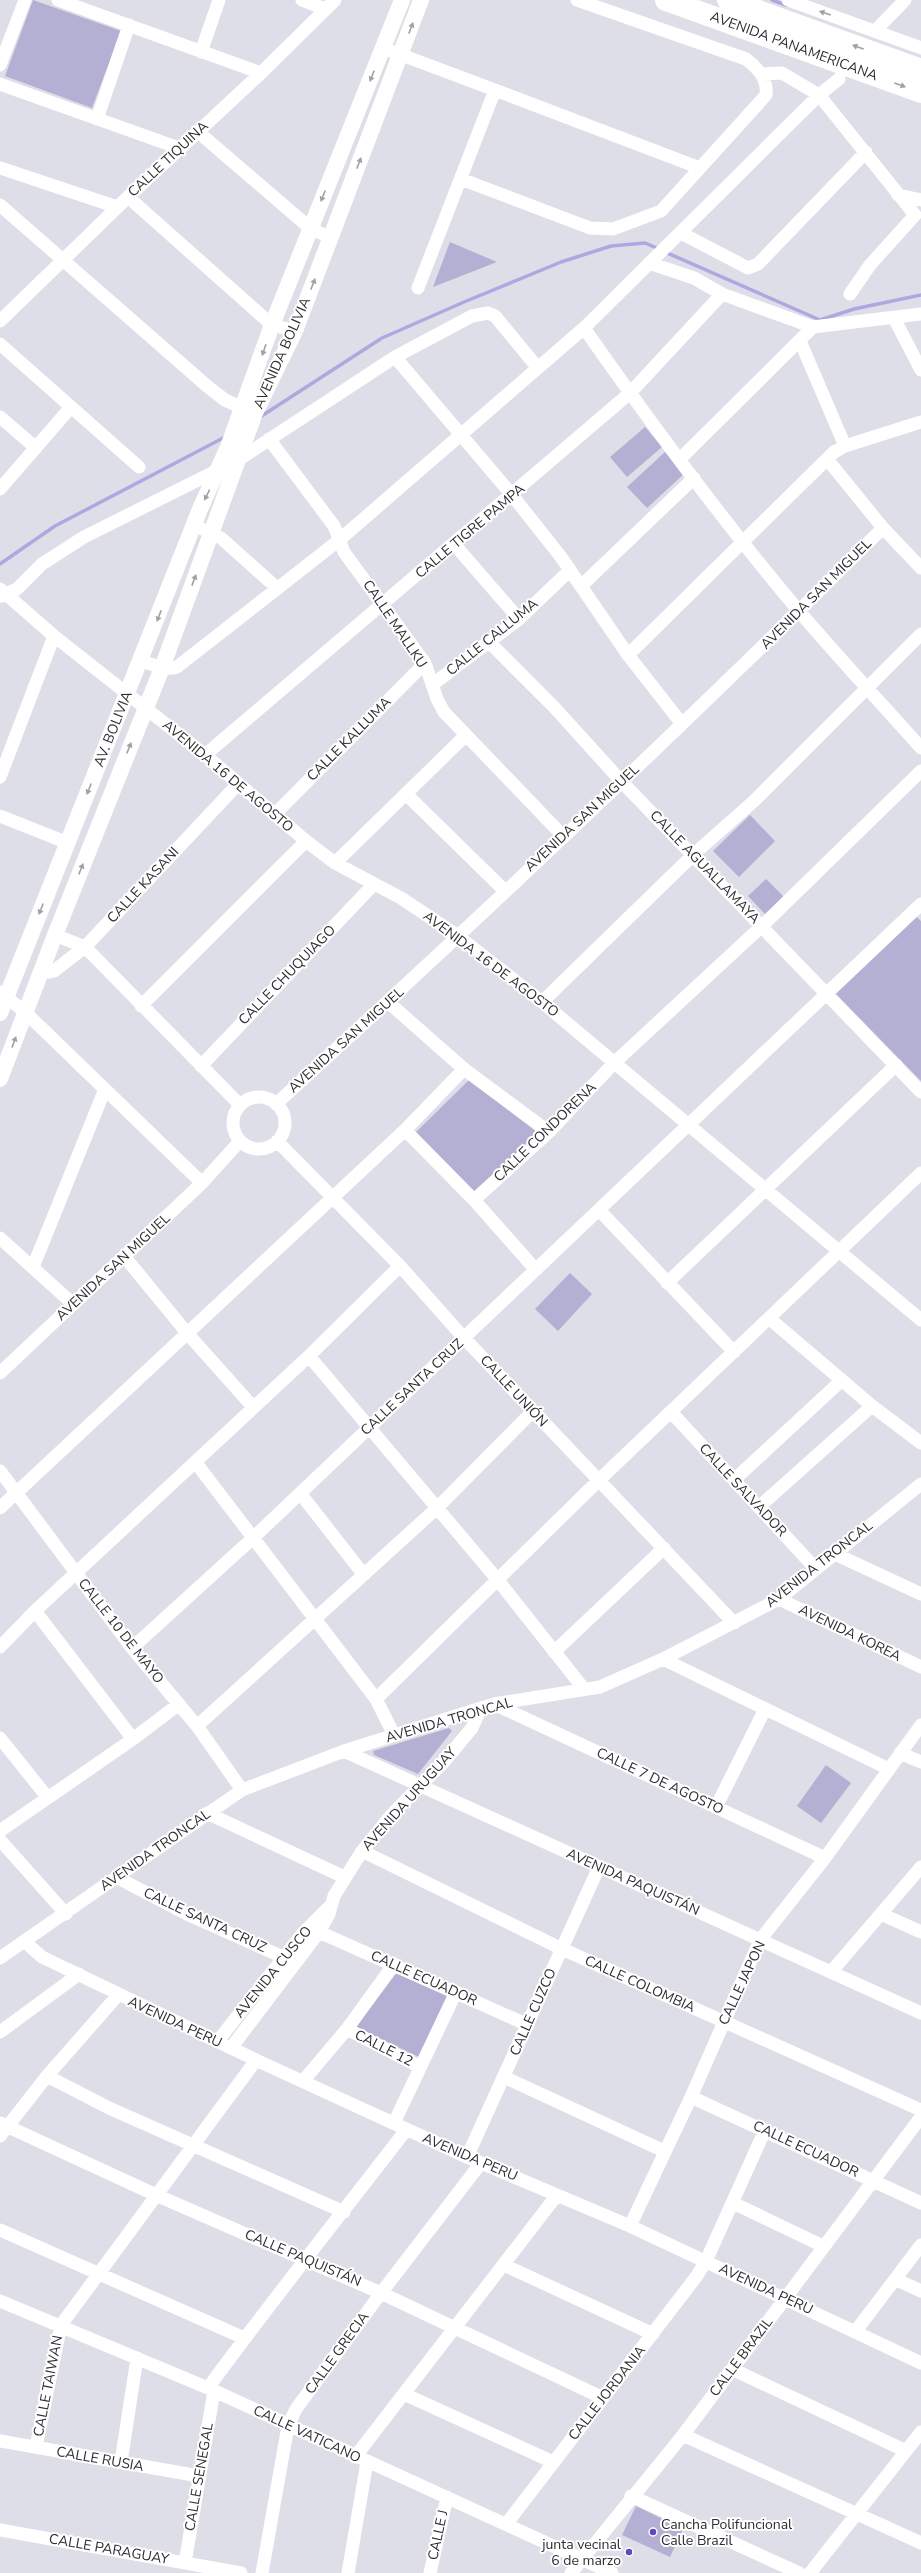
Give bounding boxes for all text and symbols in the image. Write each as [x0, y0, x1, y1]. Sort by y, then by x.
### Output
street label: AVENIDA PANAMERICANA [708, 7, 880, 85]
one-way arrow [818, 10, 830, 16]
one-way arrow [408, 22, 414, 34]
one-way arrow [852, 44, 864, 50]
one-way arrow [369, 70, 375, 82]
one-way arrow [895, 82, 907, 88]
street label: CALLE TIQUINA [124, 117, 212, 201]
one-way arrow [357, 156, 363, 168]
one-way arrow [320, 190, 326, 202]
one-way arrow [310, 278, 316, 290]
street label: AVENIDA BOLIVIA [249, 294, 315, 412]
one-way arrow [260, 344, 266, 356]
street label: CALLE TIGRE PAMPA [411, 479, 529, 583]
one-way arrow [204, 489, 210, 501]
street label: AVENIDA SAN MIGUEL [756, 534, 876, 654]
one-way arrow [192, 573, 198, 585]
street label: CALLE MALLKU [358, 576, 432, 672]
street label: CALLE CALLUMA [442, 594, 542, 680]
one-way arrow [155, 610, 161, 622]
street label: AV. BOLIVIA [89, 688, 137, 770]
street label: CALLE KALLUMA [303, 693, 395, 785]
street label: AVENIDA 16 DE AGOSTO [158, 715, 298, 837]
one-way arrow [127, 742, 133, 754]
street label: AVENIDA SAN MIGUEL [521, 760, 643, 876]
one-way arrow [86, 783, 92, 795]
street label: CALLE AGUALLAMAYA [646, 806, 764, 928]
street label: CALLE KASANI [103, 843, 183, 927]
one-way arrow [78, 863, 84, 874]
one-way arrow [38, 904, 44, 916]
street label: AVENIDA 16 DE AGOSTO [419, 907, 563, 1021]
street label: CALLE CHUQUIAGO [234, 921, 340, 1029]
street label: AVENIDA SAN MIGUEL [284, 983, 408, 1097]
one-way arrow [11, 1036, 17, 1048]
street label: CALLE CONDORENA [490, 1078, 600, 1186]
street label: AVENIDA SAN MIGUEL [52, 1209, 174, 1325]
street label: CALLE SANTA CRUZ [357, 1334, 467, 1440]
street label: CALLE UNIÓN [476, 1351, 552, 1431]
street label: CALLE SALVADOR [695, 1439, 791, 1541]
street label: AVENIDA TRONCAL [762, 1516, 877, 1612]
street label: CALLE 10 DE MAYO [74, 1574, 168, 1688]
street label: AVENIDA KOREA [796, 1600, 904, 1666]
street label: AVENIDA TRONCAL [383, 1693, 515, 1747]
street label: AVENIDA URUGUAY [357, 1743, 461, 1855]
street label: CALLE 7 DE AGOSTO [593, 1743, 727, 1819]
street label: AVENIDA TRONCAL [96, 1804, 214, 1895]
street label: AVENIDA PAQUISTÁN [563, 1844, 703, 1920]
street label: CALLE SANTA CRUZ [140, 1883, 270, 1957]
street label: AVENIDA CUSCO [230, 1922, 316, 2022]
street label: CALLE JAPON [714, 1938, 770, 2028]
street label: CALLE ECUADOR [368, 1946, 480, 2010]
street label: CALLE COLOMBIA [582, 1951, 698, 2017]
street label: CALLE CUZCO [505, 1965, 561, 2059]
street label: AVENIDA PERU [125, 1992, 225, 2052]
street label: CALLE 12 [352, 2025, 416, 2071]
street label: CALLE ECUADOR [750, 2116, 862, 2182]
street label: AVENIDA PERU [419, 2128, 521, 2186]
street label: CALLE PAQUISTÁN [242, 2225, 364, 2291]
street label: AVENIDA PERU [716, 2259, 816, 2319]
street label: CALLE GRECIA [301, 2308, 373, 2398]
street label: CALLE BRAZIL [705, 2313, 777, 2400]
street label: CALLE TAIWAN [29, 2334, 67, 2438]
street label: CALLE JORDANIA [564, 2342, 650, 2444]
street label: CALLE VATICANO [250, 2401, 364, 2467]
street label: CALLE SENEGAL [180, 2421, 218, 2533]
street label: CALLE RUSIA [55, 2442, 145, 2476]
street label: CALLE J [423, 2508, 453, 2562]
place label: Cancha Polifuncional Calle Brazil [661, 2515, 793, 2550]
marker: Cancha Polifuncional Calle Brazil [648, 2527, 658, 2537]
street label: CALLE PARAGUAY [47, 2529, 171, 2569]
place label: junta vecinal 6 de marzo [541, 2535, 622, 2570]
marker: junta vecinal 6 de marzo [624, 2547, 634, 2557]

